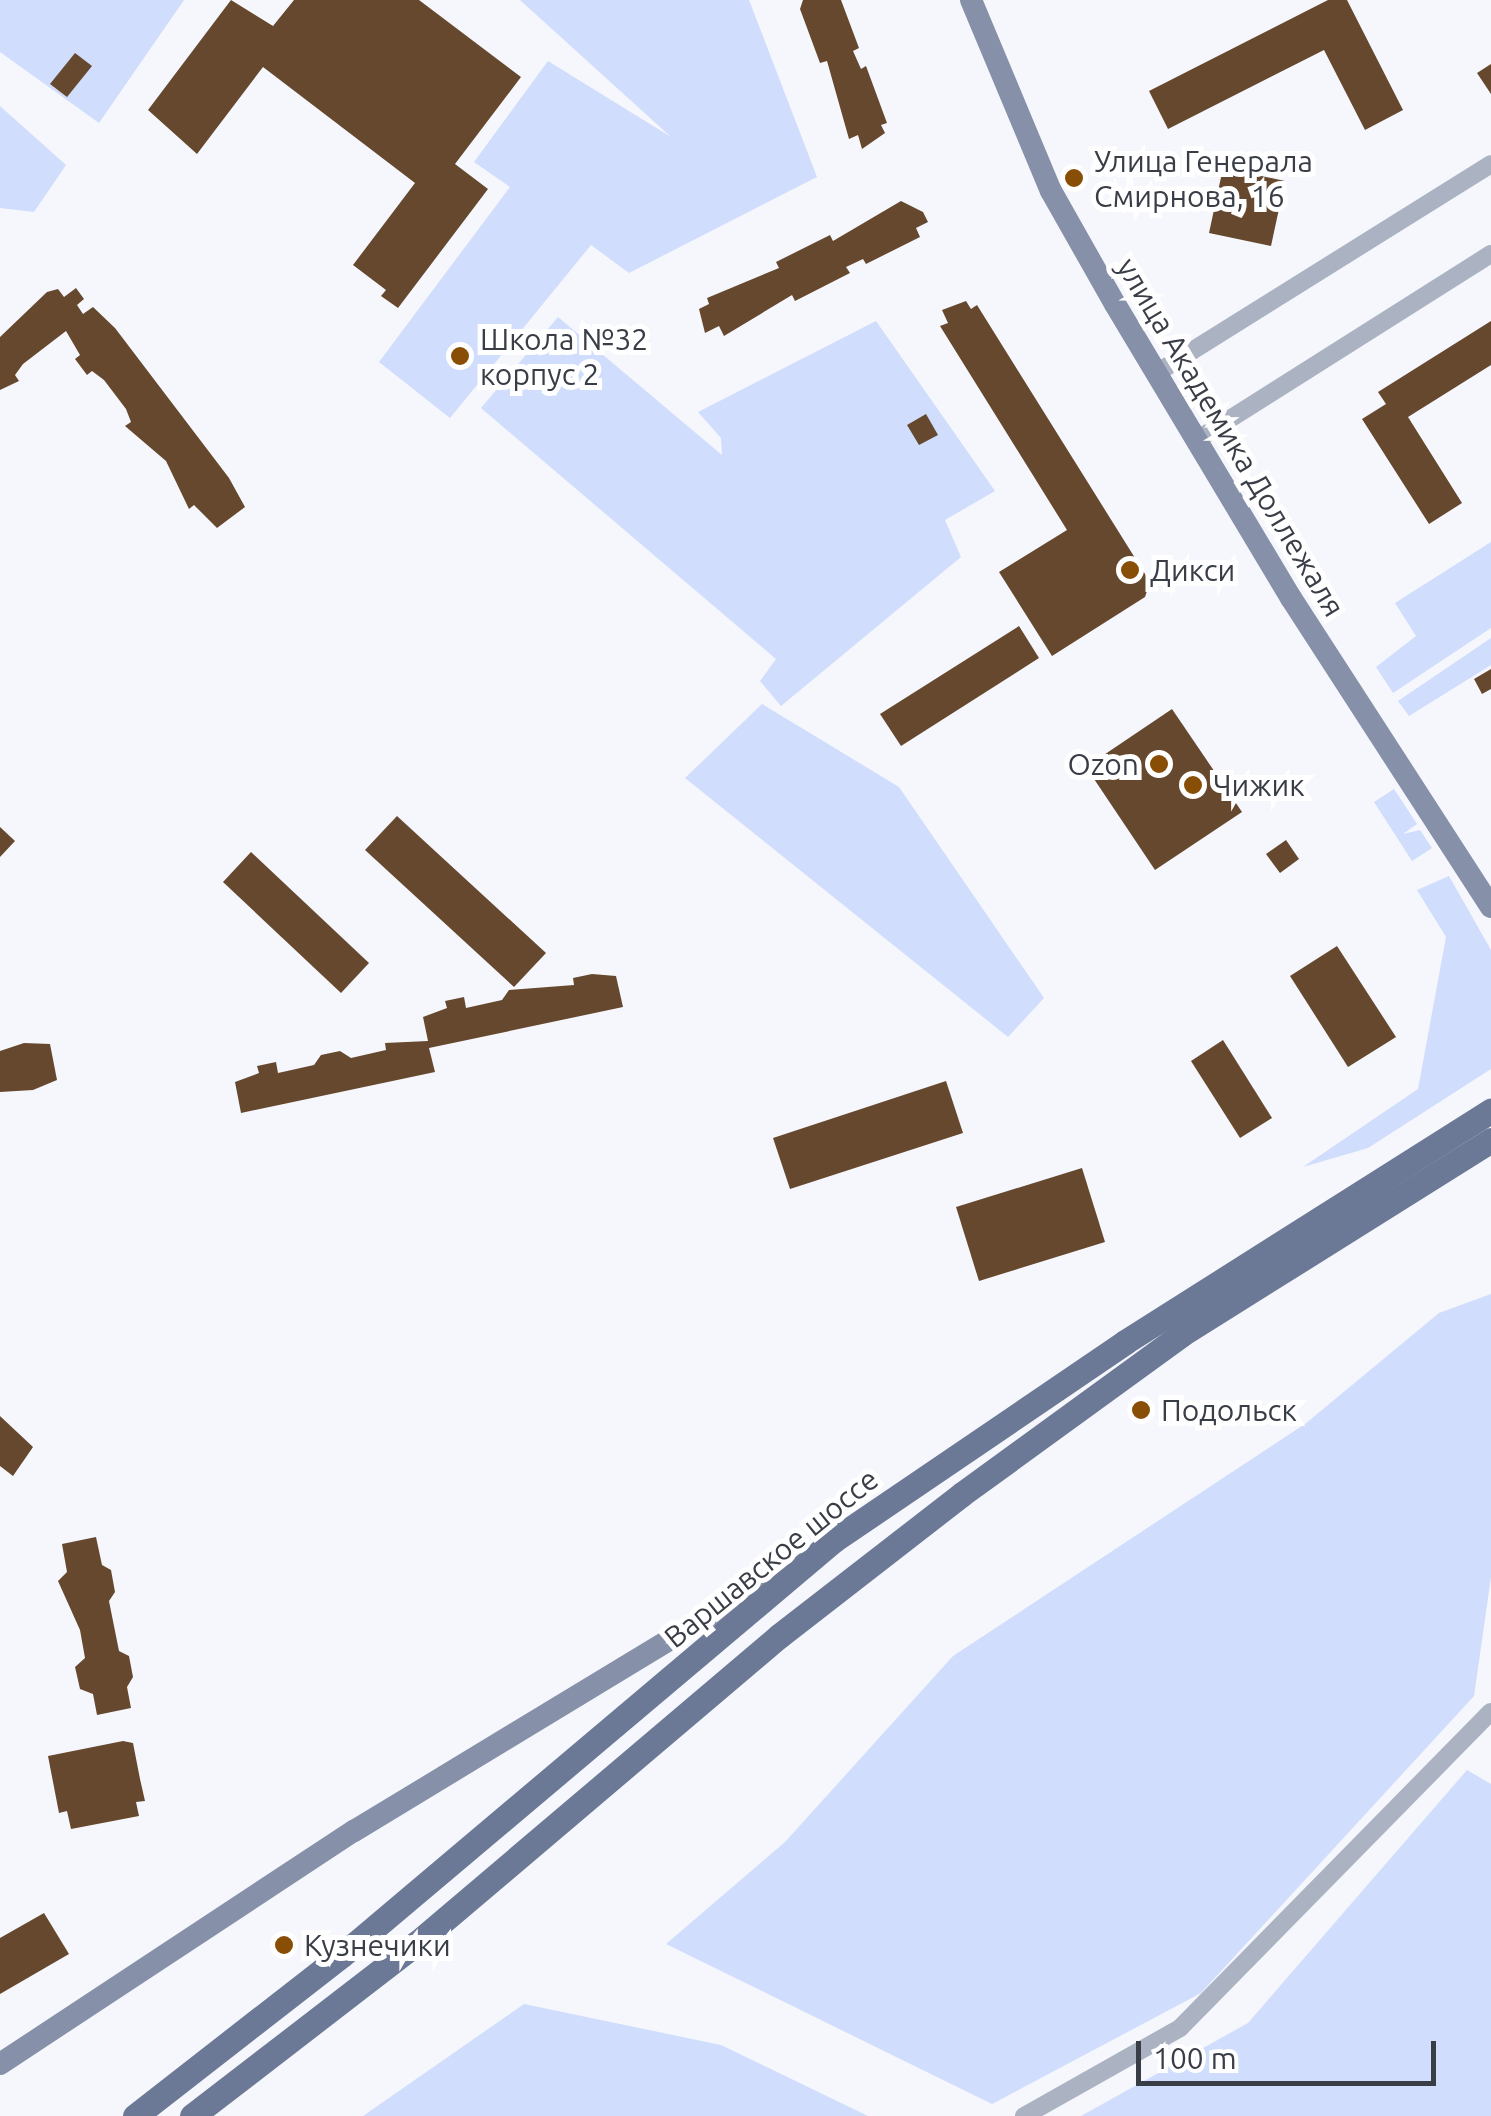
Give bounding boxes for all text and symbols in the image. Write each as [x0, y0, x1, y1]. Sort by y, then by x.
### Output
place label: Улица Генерала Смирнова, 16 [1094, 143, 1313, 214]
marker: Улица Генерала Смирнова, 16 [1063, 167, 1085, 189]
street label: улица Академика Доллежаля [1109, 251, 1353, 623]
place label: Школа №32 корпус 2 [480, 321, 648, 392]
marker: Школа №32 корпус 2 [449, 345, 471, 367]
place label: Дикси [1150, 552, 1235, 588]
marker: Дикси [1119, 559, 1141, 581]
place label: Ozon [1068, 746, 1139, 782]
marker: Ozon [1148, 753, 1170, 775]
place label: Чижик [1213, 767, 1305, 803]
marker: Чижик [1182, 774, 1204, 796]
place label: Подольск [1161, 1392, 1297, 1428]
marker: Подольск [1130, 1399, 1152, 1421]
street label: Варшавское шоссе [657, 1461, 885, 1655]
place label: Кузнечики [304, 1927, 451, 1963]
marker: Кузнечики [273, 1934, 295, 1956]
scale bar [1141, 2021, 1441, 2083]
text: 100 m [1153, 2041, 1237, 2075]

